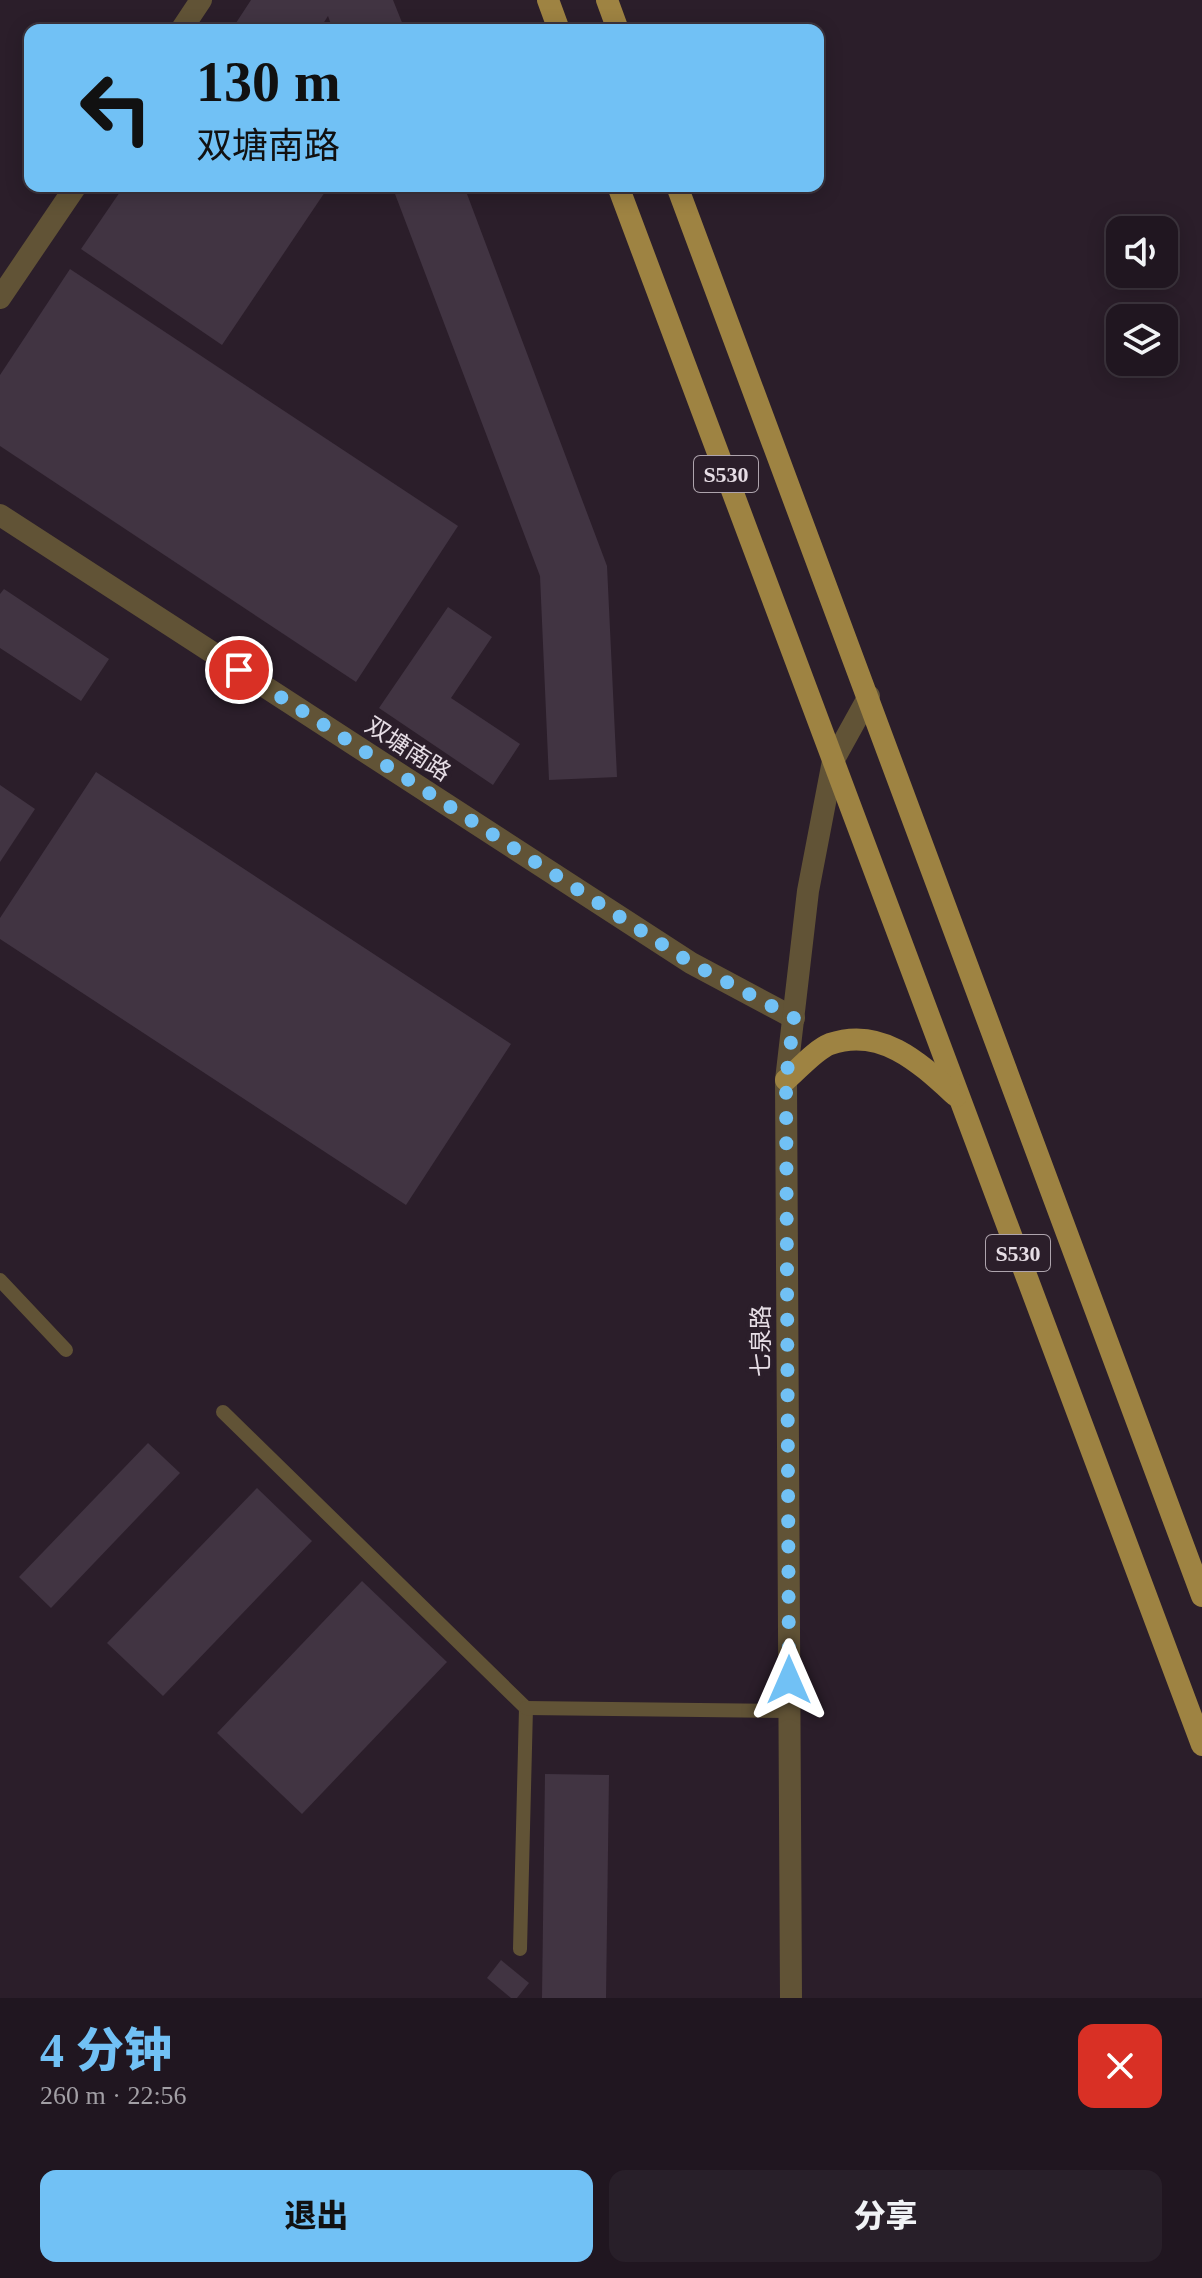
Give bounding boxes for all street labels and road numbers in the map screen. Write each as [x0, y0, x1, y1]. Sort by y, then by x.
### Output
road number: S530 [694, 456, 758, 492]
street label: 双塘南路 [361, 712, 455, 786]
road number: S530 [986, 1235, 1050, 1271]
street label: 七泉路 [748, 1305, 774, 1377]

